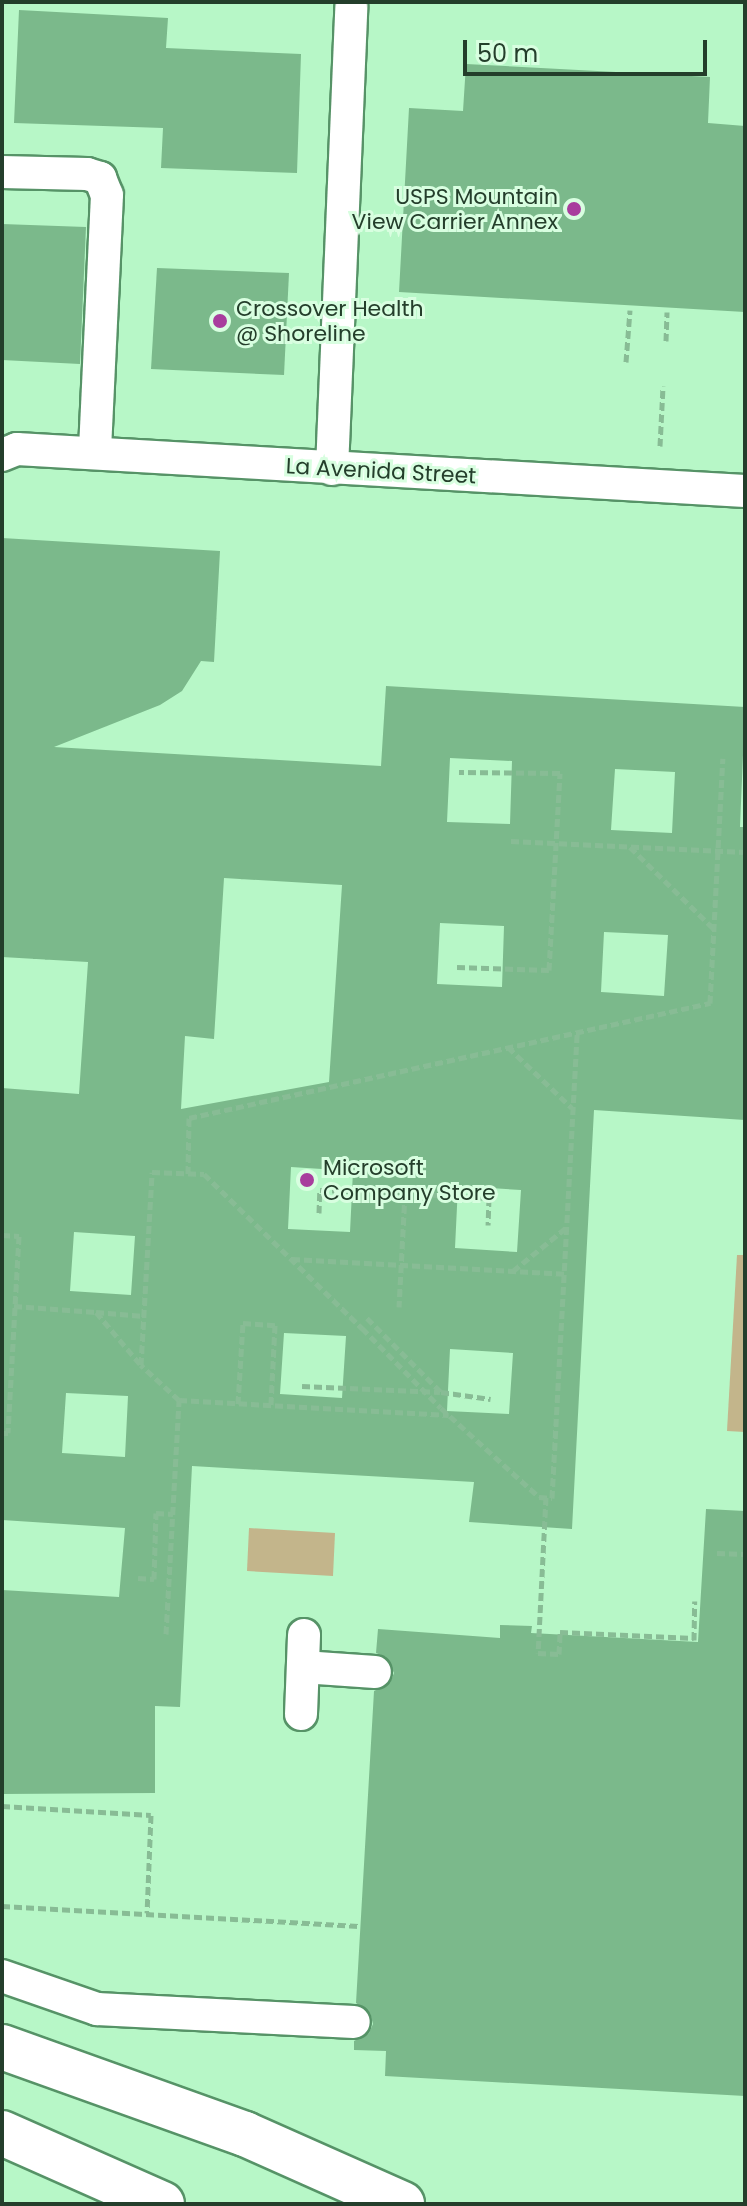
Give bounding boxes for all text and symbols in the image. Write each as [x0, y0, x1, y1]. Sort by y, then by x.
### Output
scale bar [467, 24, 711, 74]
text: 50 m [477, 37, 538, 70]
place label: USPS Mountain View Carrier Annex [352, 183, 558, 234]
marker: USPS Mountain View Carrier Annex [565, 200, 583, 218]
place label: Crossover Health @ Shoreline [236, 295, 424, 346]
marker: Crossover Health @ Shoreline [211, 312, 229, 330]
street label: La Avenida Street [285, 453, 477, 489]
place label: Microsoft Company Store [323, 1154, 496, 1206]
marker: Microsoft Company Store [298, 1171, 316, 1189]

